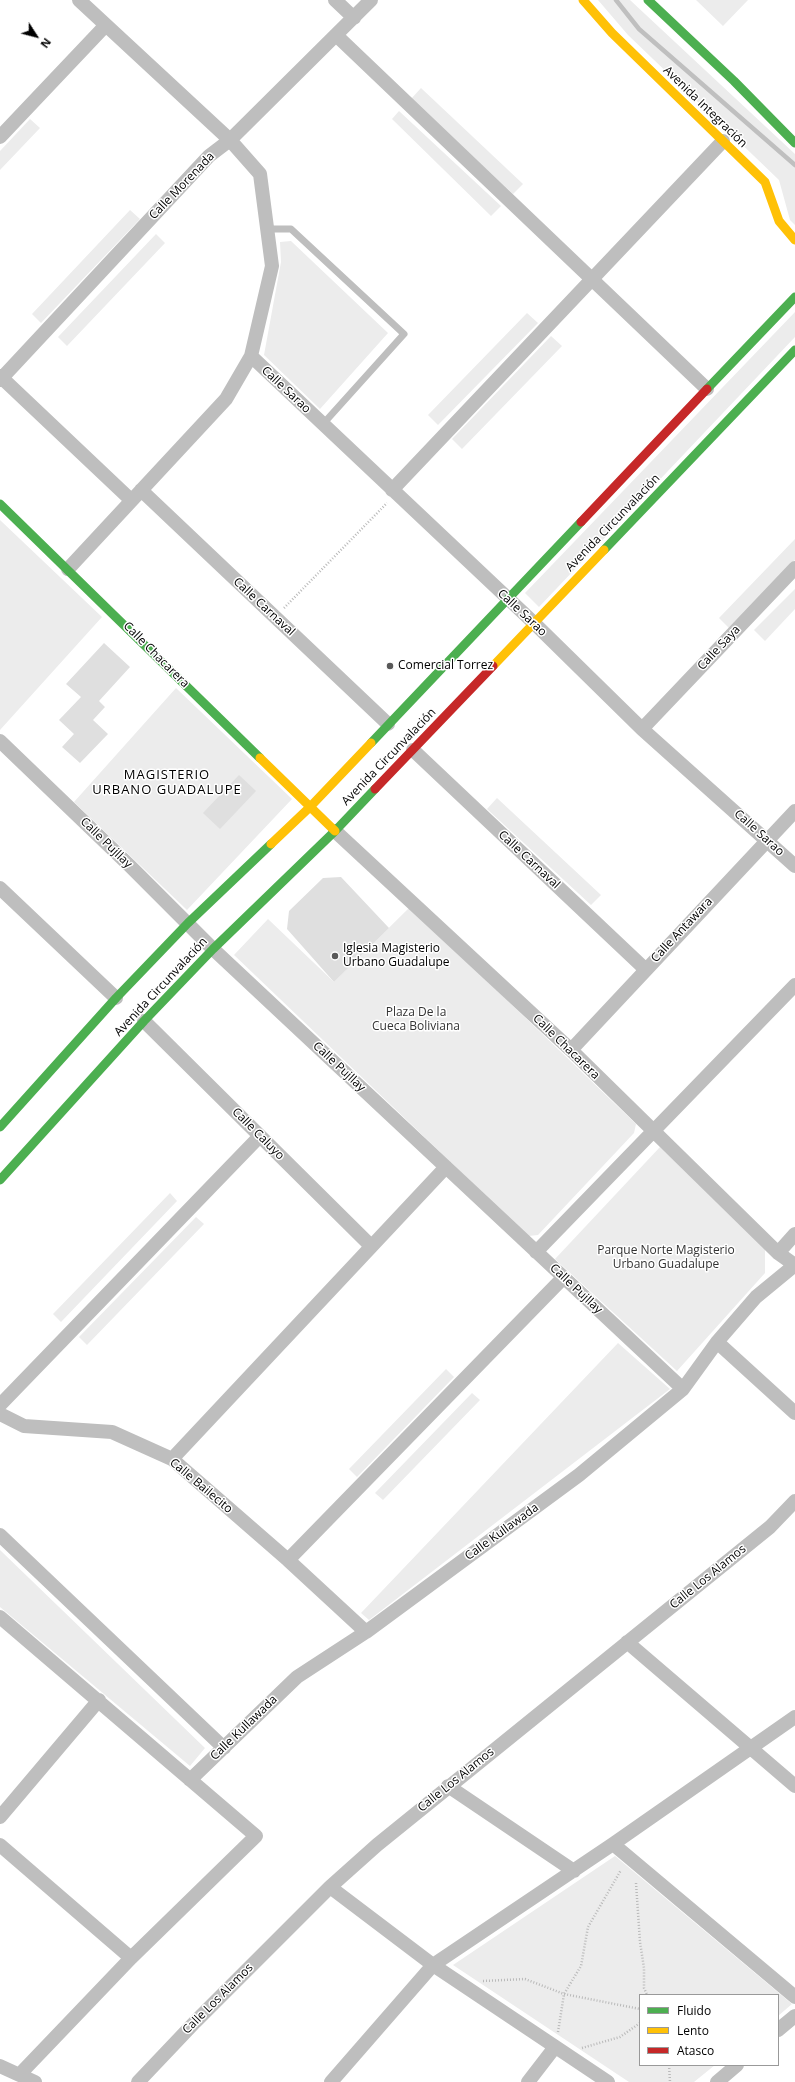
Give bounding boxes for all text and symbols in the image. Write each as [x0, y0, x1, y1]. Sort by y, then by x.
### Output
north arrow [16, 16, 56, 56]
text: N [37, 35, 55, 51]
street label: Avenida Integración [660, 63, 750, 151]
street label: Calle Morenada [146, 149, 218, 223]
street label: Calle Sarao [258, 364, 314, 416]
street label: Avenida Circunvalación [563, 471, 663, 575]
street label: Calle Carnaval [230, 575, 298, 639]
street label: Calle Sarao [494, 587, 550, 639]
street label: Calle Chacarera [120, 619, 192, 691]
street label: Calle Saya [695, 623, 743, 673]
place label: Comercial Torrez [398, 659, 493, 673]
marker: Comercial Torrez [385, 661, 395, 671]
street label: Avenida Circunvalación [339, 705, 439, 809]
district label: MAGISTERIO URBANO GUADALUPE [92, 767, 242, 798]
street label: Calle Sarao [731, 807, 787, 859]
street label: Calle Pujllay [77, 815, 135, 871]
street label: Calle Carnaval [495, 828, 563, 892]
street label: Calle Antawara [648, 895, 716, 965]
street label: Avenida Circunvalación [112, 935, 210, 1039]
place label: Iglesia Magisterio Urbano Guadalupe [343, 942, 450, 970]
marker: Iglesia Magisterio Urbano Guadalupe [330, 951, 340, 961]
park label: Plaza De la Cueca Boliviana [372, 1006, 460, 1034]
street label: Calle Chacarera [530, 1011, 602, 1083]
street label: Calle Pujllay [310, 1039, 368, 1095]
street label: Calle Caluyo [229, 1105, 287, 1163]
park label: Parque Norte Magisterio Urbano Guadalupe [597, 1244, 735, 1272]
street label: Calle Pujllay [547, 1261, 605, 1317]
street label: Calle Bailecito [167, 1456, 235, 1516]
street label: Calle Kullawada [462, 1500, 542, 1564]
street label: Calle Los Alamos [667, 1542, 749, 1612]
street label: Calle Kullawada [208, 1692, 280, 1764]
street label: Calle Los Alamos [415, 1745, 497, 1815]
street label: Calle Los Alamos [180, 1961, 256, 2037]
legend [639, 1994, 779, 2066]
text: Fluido [677, 2002, 711, 2019]
text: Lento [677, 2022, 709, 2039]
text: Atasco [677, 2042, 714, 2059]

